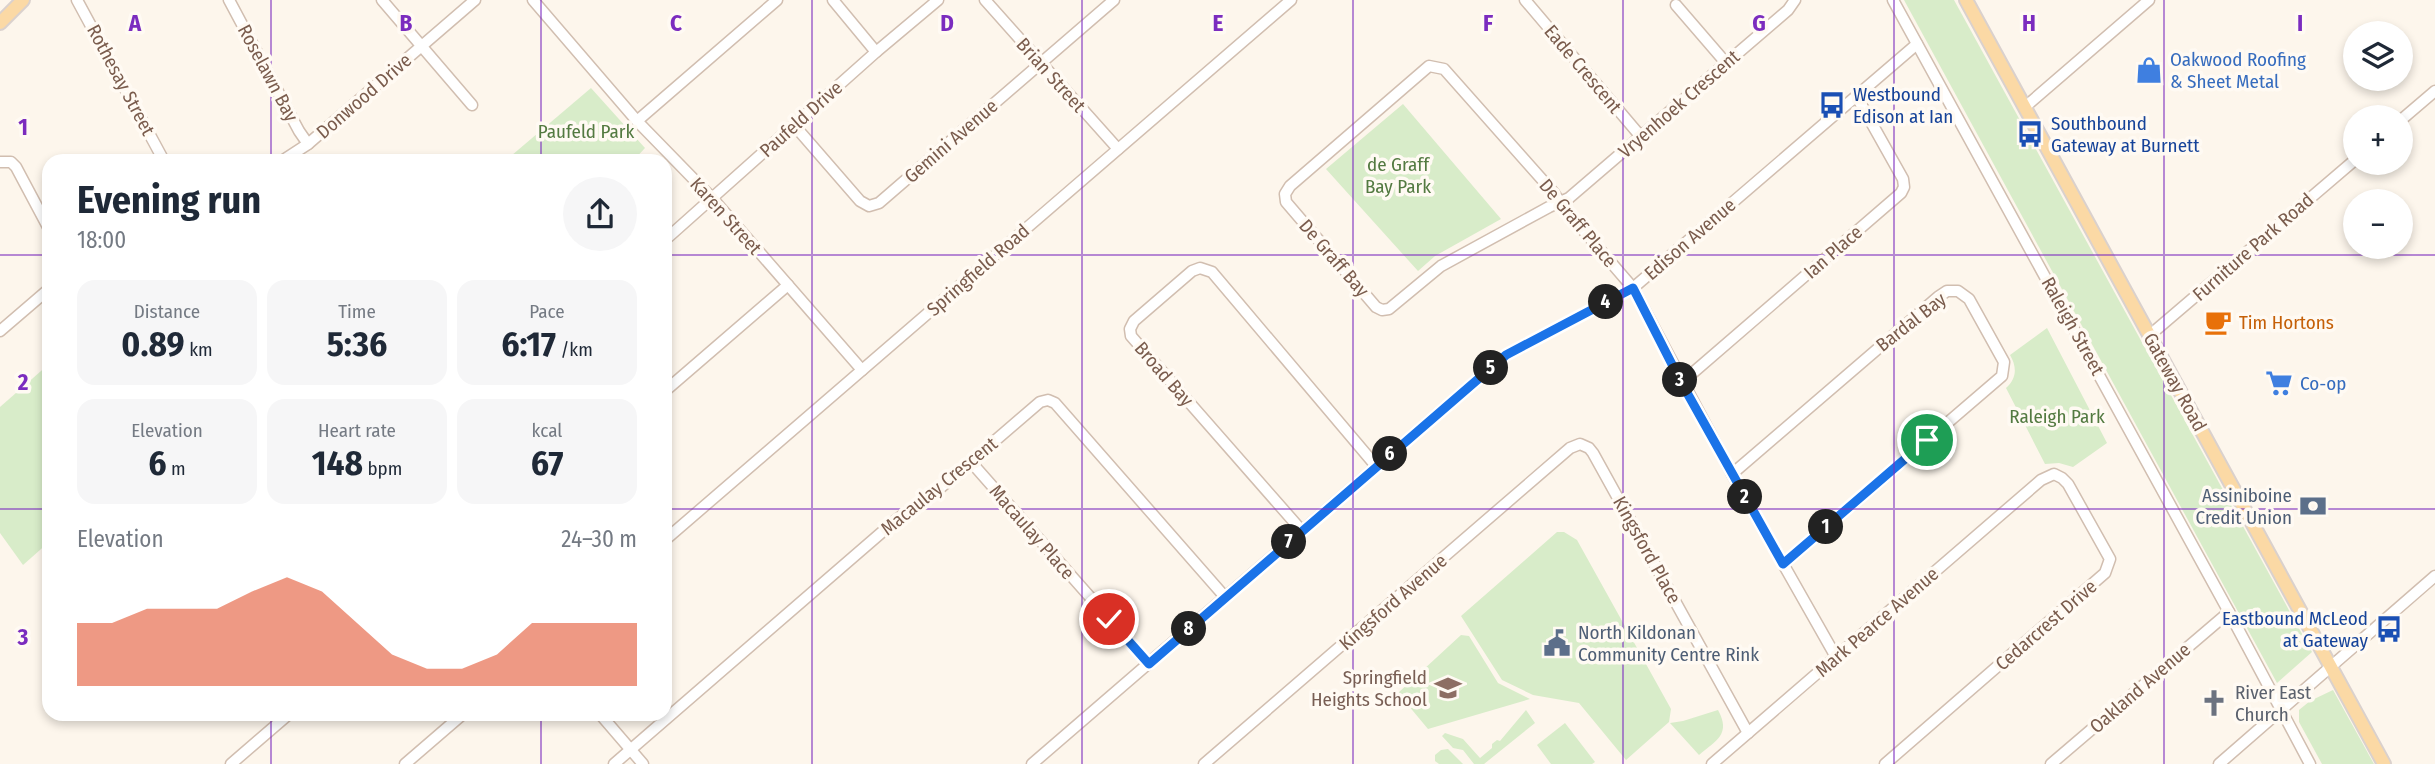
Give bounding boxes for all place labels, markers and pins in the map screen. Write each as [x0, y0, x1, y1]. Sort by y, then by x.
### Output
place label: Oakwood Roofing & Sheet Metal [2170, 48, 2306, 93]
shop icon: Oakwood Roofing & Sheet Metal [2134, 55, 2164, 85]
place label: Westbound Edison at Ian [1853, 83, 1953, 128]
bus stop icon: Westbound Edison at Ian [1817, 90, 1847, 120]
place label: Southbound Gateway at Burnett [2051, 112, 2200, 157]
bus stop icon: Southbound Gateway at Burnett [2015, 119, 2045, 149]
pin: 4 [1588, 284, 1624, 320]
cafe icon: Tim Hortons [2203, 307, 2233, 337]
place label: Tim Hortons [2239, 311, 2334, 334]
pin: 5 [1474, 350, 1508, 386]
pin: 3 [1662, 362, 1698, 398]
supermarket icon: Co-op [2264, 368, 2294, 398]
place label: Co-op [2300, 372, 2346, 395]
pin [1897, 410, 1957, 470]
pin: 6 [1372, 436, 1408, 472]
pin: 2 [1728, 480, 1762, 514]
place label: Assiniboine Credit Union [2196, 484, 2292, 529]
bank icon: Assiniboine Credit Union [2298, 491, 2328, 521]
pin: 1 [1808, 510, 1843, 544]
pin: 7 [1272, 524, 1306, 560]
pin [1079, 589, 1139, 649]
place label: Eastbound McLeod at Gateway [2222, 607, 2369, 652]
pin: 8 [1172, 612, 1206, 646]
bus stop icon: Eastbound McLeod at Gateway [2374, 614, 2404, 644]
place label: North Kildonan Community Centre Rink [1578, 621, 1759, 666]
public building icon: North Kildonan Community Centre Rink [1542, 628, 1572, 658]
place label: Springfield Heights School [1311, 666, 1427, 711]
school or university icon: Springfield Heights School [1433, 673, 1463, 703]
place label: River East Church [2235, 681, 2312, 726]
church icon: River East Church [2199, 688, 2229, 718]

